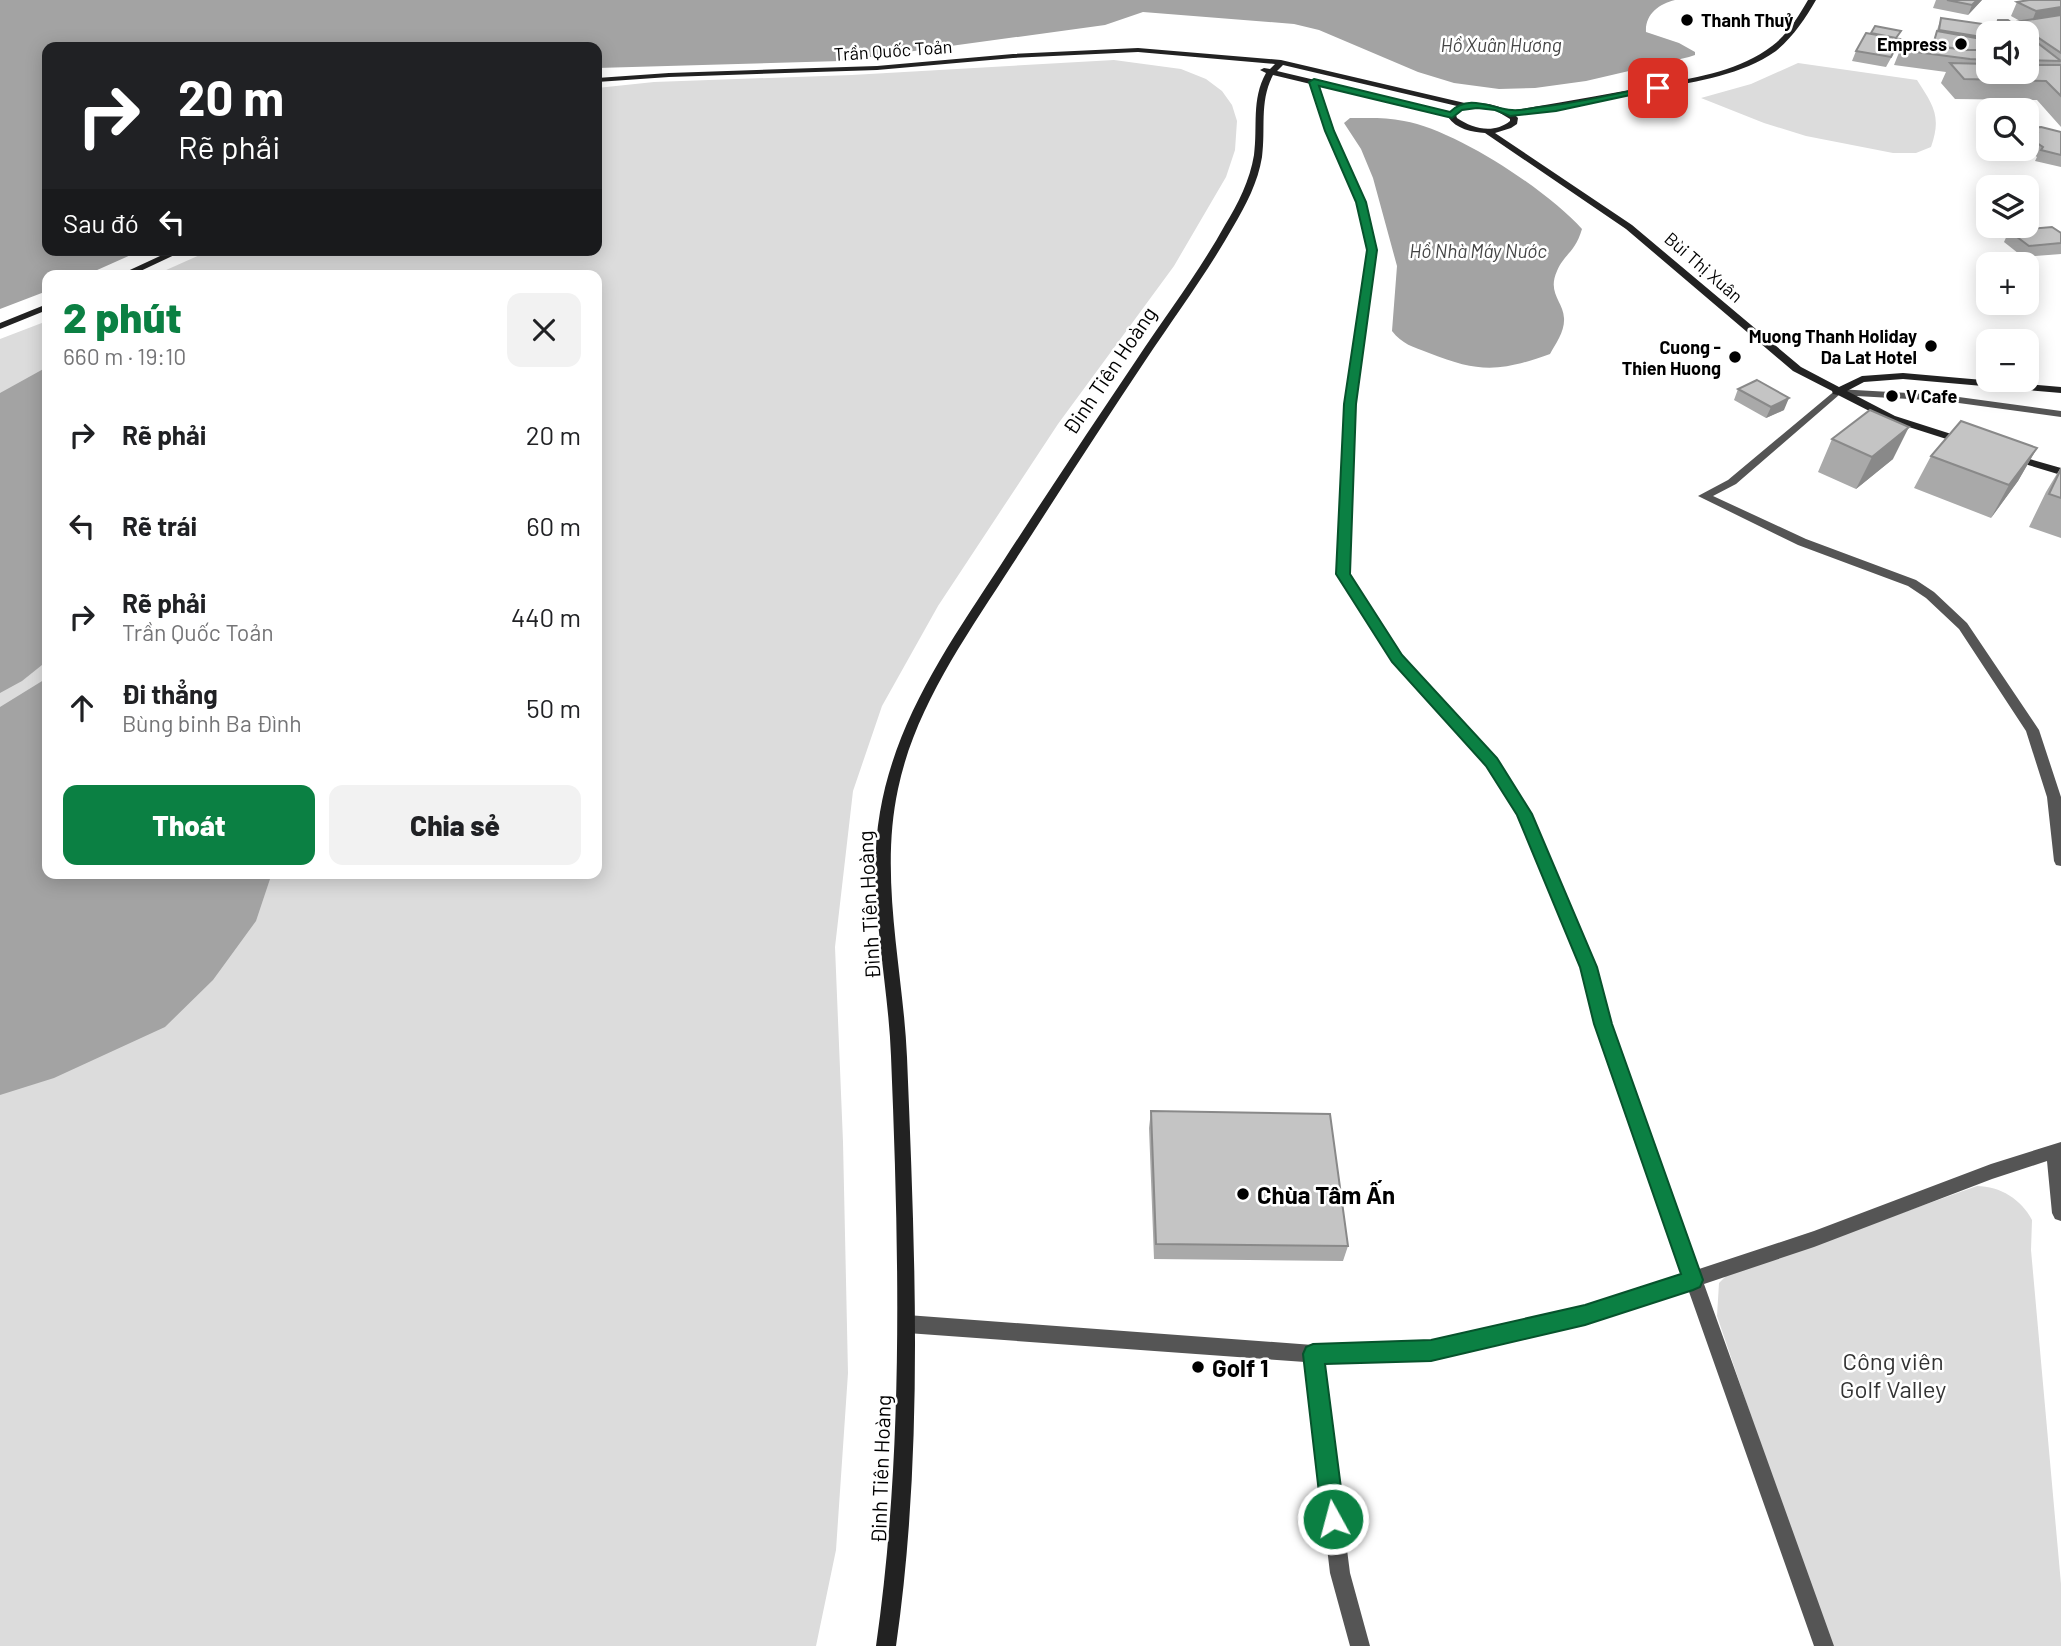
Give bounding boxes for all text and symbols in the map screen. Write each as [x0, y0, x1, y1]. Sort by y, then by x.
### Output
place label: Thanh Thuỷ [1701, 9, 1793, 31]
marker: Thanh Thuỷ [1679, 12, 1695, 28]
map controls [1976, 21, 2039, 392]
button: sound [1976, 21, 2039, 84]
water label: Hồ Xuân Hương [1440, 33, 1562, 56]
place label: Empress [1877, 33, 1947, 55]
street label: Trần Quốc Toản [833, 35, 953, 65]
marker: Empress [1953, 36, 1969, 52]
pin [1628, 58, 1688, 118]
text: 20 m [178, 67, 284, 126]
icon: arrive [1639, 69, 1677, 107]
icon: right [63, 70, 154, 161]
button: search [1976, 98, 2039, 161]
text: Rẽ phải [178, 127, 280, 165]
button: layers [1976, 175, 2039, 238]
icon: left [153, 203, 191, 241]
text: Sau đó [63, 207, 139, 238]
street label: Bùi Thị Xuân [1660, 227, 1748, 307]
water label: Hồ Nhà Máy Nước [1409, 239, 1547, 262]
button: + [1976, 252, 2039, 315]
text: 2 phút [63, 291, 182, 341]
button: close [507, 293, 581, 367]
street label: Đinh Tiên Hoàng [1057, 301, 1161, 439]
place label: Muong Thanh Holiday Da Lat Hotel [1749, 325, 1917, 368]
button: − [1976, 329, 2039, 392]
place label: Cuong - Thien Huong [1622, 336, 1721, 379]
marker: Muong Thanh Holiday Da Lat Hotel [1923, 338, 1939, 354]
text: 660 m · 19:10 [63, 342, 186, 370]
marker: Cuong - Thien Huong [1727, 349, 1743, 365]
place label: V Cafe [1906, 385, 1957, 407]
marker: V Cafe [1884, 388, 1900, 404]
icon: right [63, 416, 101, 454]
text: Rẽ phải [122, 419, 206, 450]
text: 20 m [526, 419, 581, 450]
icon: left [63, 507, 101, 545]
text: Rẽ trái [122, 510, 197, 541]
text: 60 m [526, 510, 581, 541]
text: Rẽ phải [122, 587, 206, 618]
icon: right [63, 598, 101, 636]
text: 440 m [511, 601, 581, 632]
text: Trần Quốc Toản [122, 618, 274, 646]
text: Đi thẳng [122, 678, 218, 709]
icon: ahead [63, 689, 101, 727]
text: 50 m [526, 692, 581, 723]
text: Bùng binh Ba Đình [122, 709, 302, 737]
button: Thoát [63, 785, 315, 865]
button: Chia sẻ [329, 785, 581, 865]
street label: Đinh Tiên Hoàng [852, 830, 884, 980]
place label: Chùa Tâm Ấn [1257, 1180, 1395, 1209]
marker: Chùa Tâm Ấn [1235, 1186, 1251, 1202]
park label: Công viên Golf Valley [1840, 1346, 1946, 1403]
place label: Golf 1 [1212, 1353, 1268, 1382]
marker: Golf 1 [1190, 1359, 1206, 1375]
street label: Đinh Tiên Hoàng [865, 1394, 895, 1544]
position arrow [1296, 1482, 1370, 1556]

